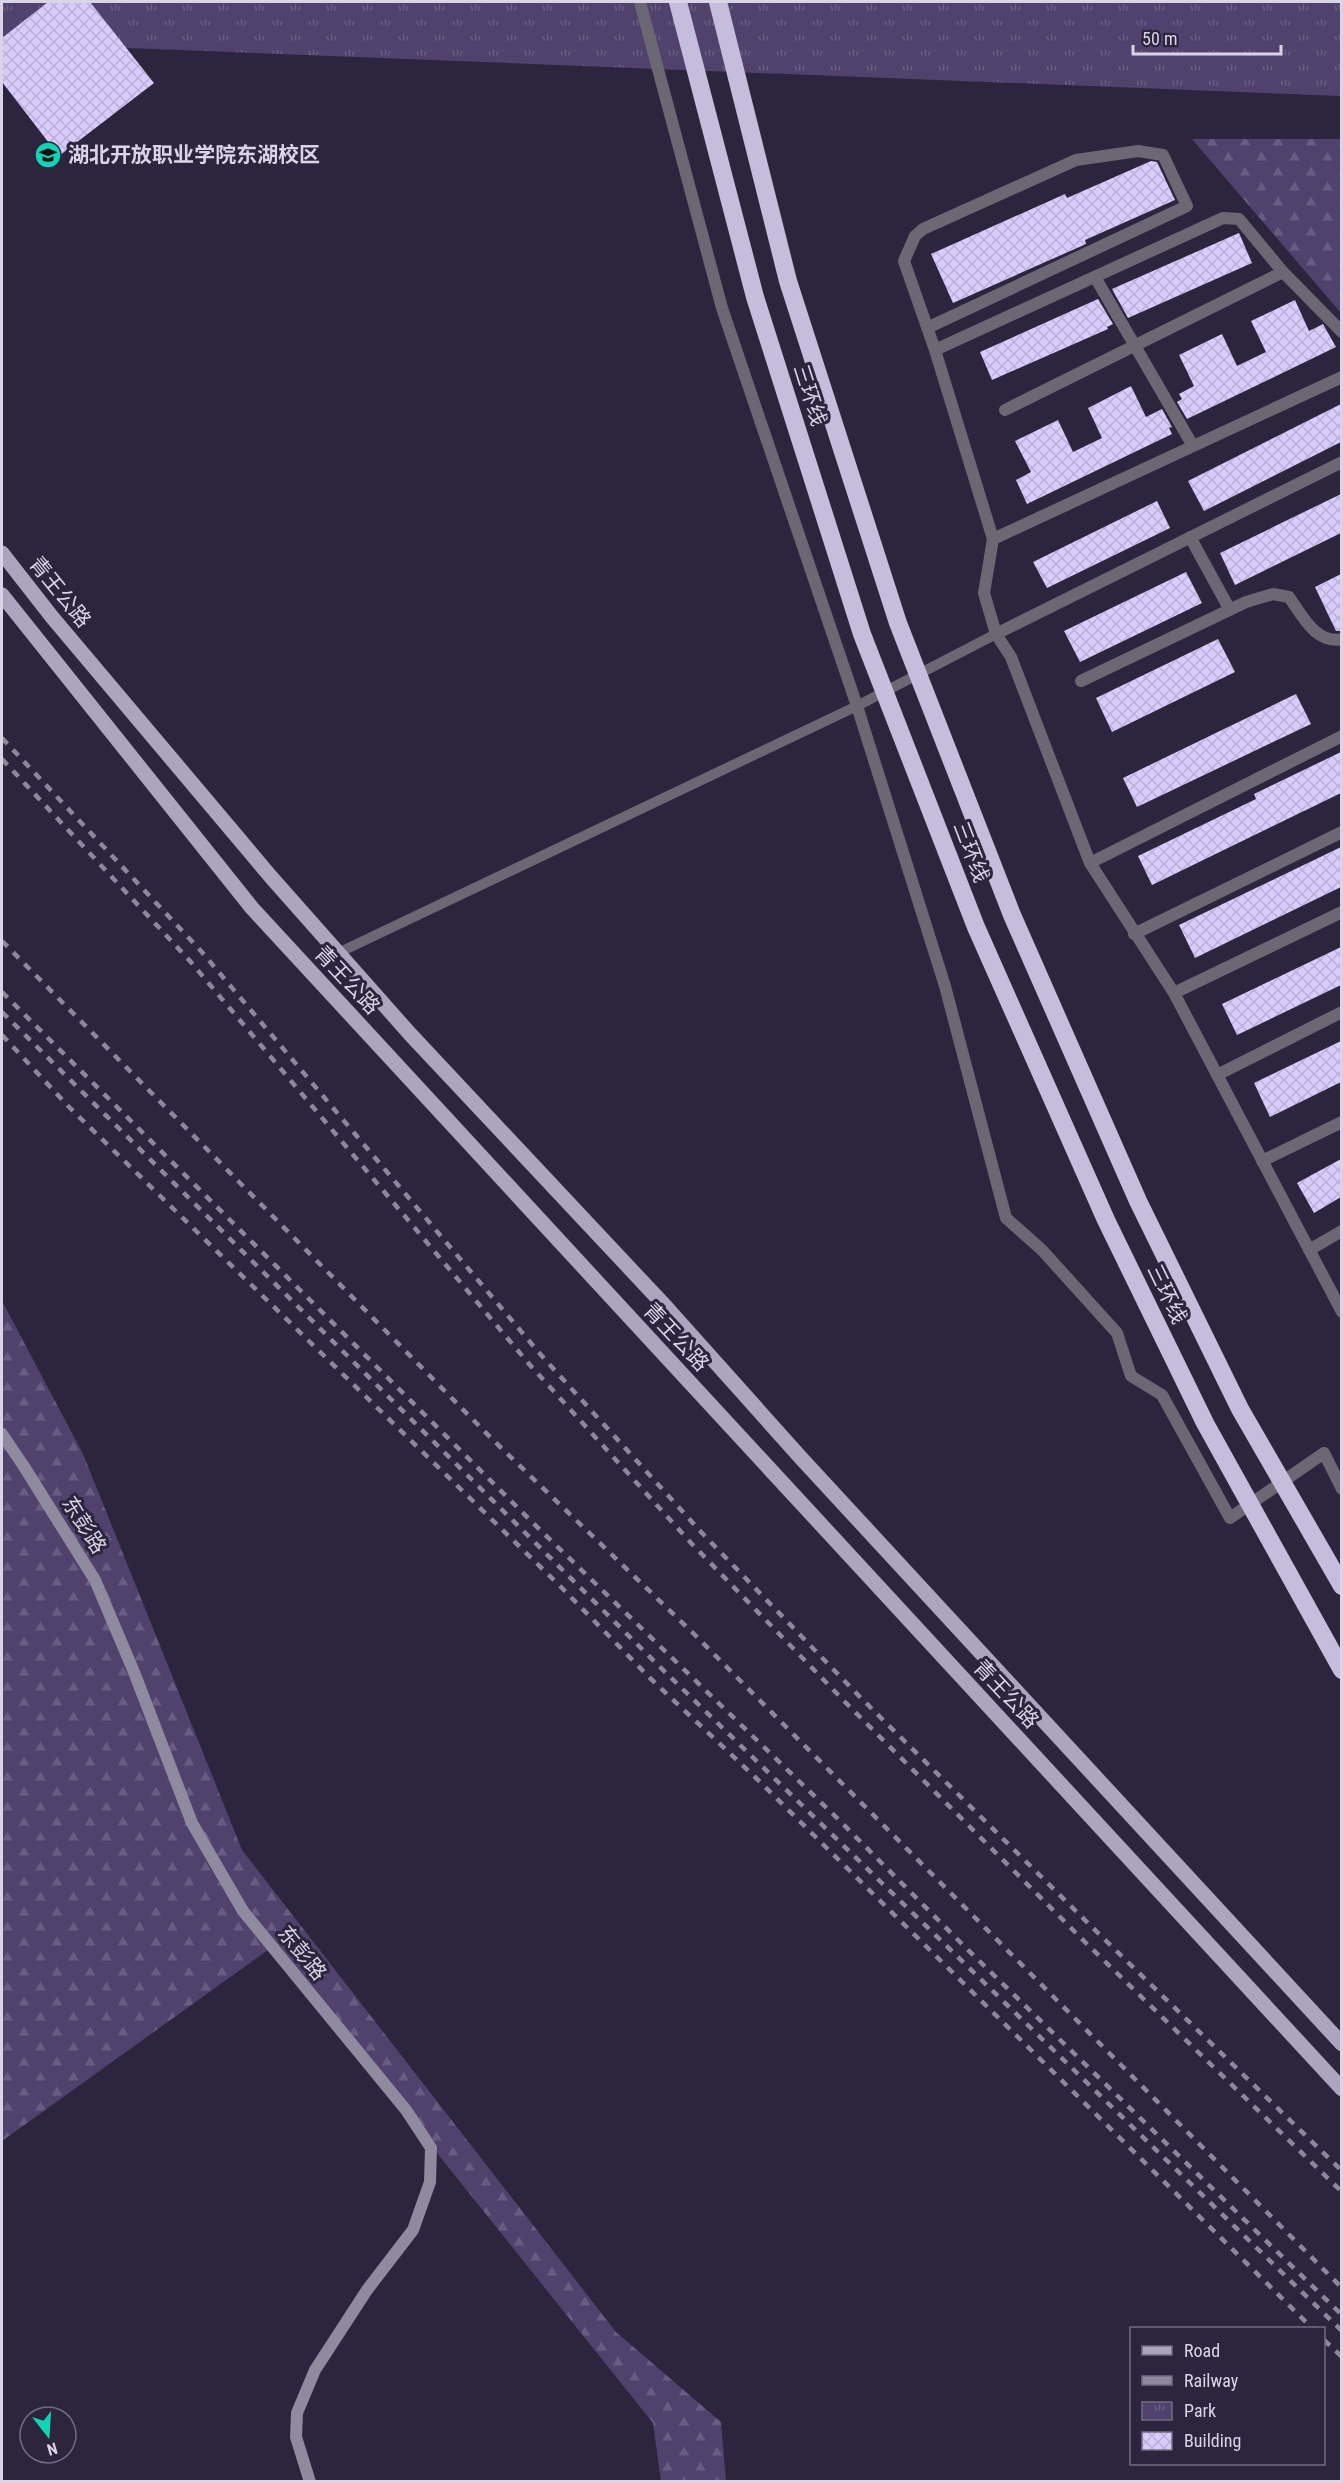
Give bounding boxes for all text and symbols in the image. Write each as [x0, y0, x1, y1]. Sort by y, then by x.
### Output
scale bar [1133, 18, 1282, 56]
text: 50 m [1142, 28, 1177, 49]
school or university icon: 湖北开放职业学院东湖校区 [33, 140, 63, 170]
place label: 湖北开放职业学院东湖校区 [68, 143, 320, 167]
street label: 三环线 [789, 361, 831, 429]
street label: 青王公路 [24, 552, 96, 632]
street label: 三环线 [949, 818, 993, 886]
street label: 青王公路 [310, 941, 384, 1019]
street label: 三环线 [1142, 1260, 1192, 1328]
street label: 青王公路 [639, 1298, 713, 1376]
street label: 东彭路 [57, 1492, 111, 1558]
street label: 青王公路 [969, 1655, 1043, 1733]
street label: 东彭路 [273, 1921, 331, 1985]
legend [1130, 2327, 1325, 2465]
text: Road [1184, 2340, 1220, 2361]
text: Railway [1184, 2370, 1239, 2391]
text: Park [1184, 2400, 1216, 2421]
north arrow [18, 2405, 78, 2465]
text: Building [1184, 2430, 1241, 2451]
text: N [45, 2438, 60, 2459]

